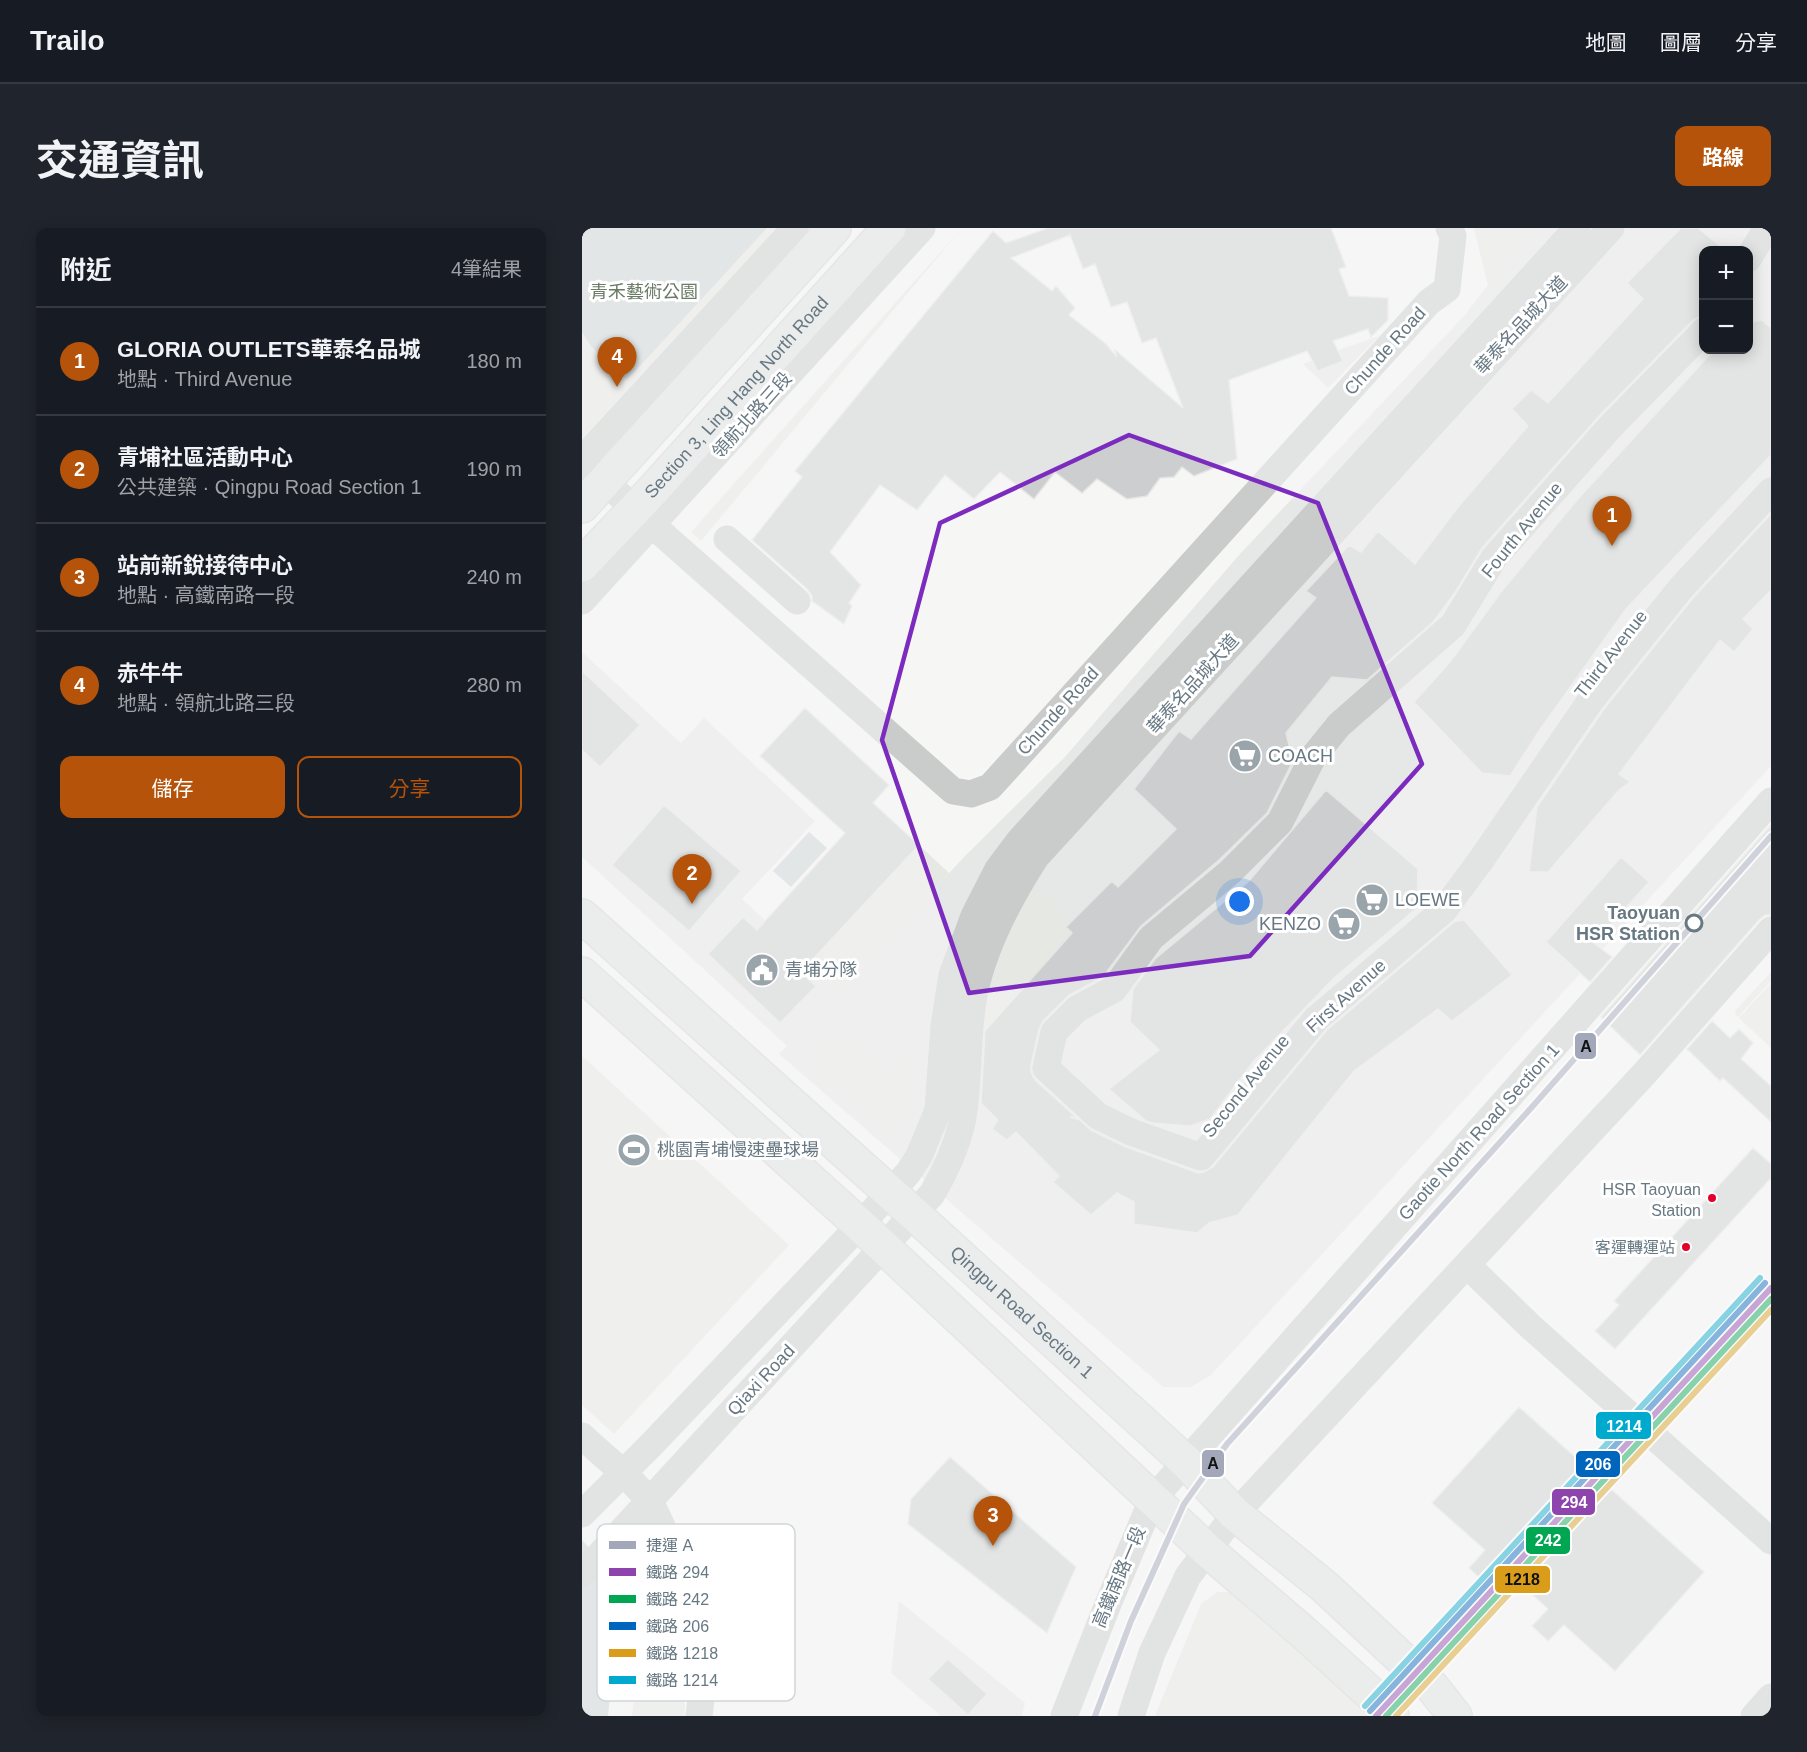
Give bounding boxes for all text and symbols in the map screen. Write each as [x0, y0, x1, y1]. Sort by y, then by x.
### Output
text: Trailo [30, 25, 105, 56]
text: 地圖 [1585, 31, 1627, 54]
text: 圖層 [1660, 31, 1702, 54]
text: 分享 [1735, 31, 1777, 54]
button: 路線 [1675, 126, 1771, 186]
text: 交通資訊 [36, 137, 204, 184]
map controls [1699, 246, 1753, 354]
button: + [1699, 246, 1753, 300]
text: 附近 [60, 255, 112, 285]
text: 4筆結果 [451, 258, 522, 280]
street label: 華泰名品城大道 [1471, 272, 1571, 378]
park label: 青禾藝術公園 [590, 282, 698, 302]
street label: Section 3, Ling Hang North Road [641, 292, 832, 502]
button: − [1699, 300, 1753, 354]
street label: Chunde Road [1340, 303, 1430, 399]
text: GLORIA OUTLETS華泰名品城 [117, 337, 421, 362]
pin: 4 [597, 338, 636, 387]
text: 1 [74, 350, 85, 372]
text: 180 m [466, 350, 522, 372]
text: 地點 · Third Avenue [117, 368, 292, 390]
street label: 領航北路三段 [708, 368, 796, 462]
text: 青埔社區活動中心 [117, 445, 293, 470]
text: 2 [74, 458, 85, 480]
text: 190 m [466, 458, 522, 480]
text: 公共建築 · Qingpu Road Section 1 [117, 476, 422, 498]
street label: Fourth Avenue [1477, 478, 1567, 582]
pin: 1 [1592, 496, 1632, 546]
text: 站前新銳接待中心 [117, 553, 293, 578]
text: 3 [74, 566, 85, 588]
text: 240 m [466, 566, 522, 588]
text: 地點 · 高鐵南路一段 [117, 584, 295, 606]
street label: Third Avenue [1571, 606, 1651, 702]
street label: 華泰名品城大道 [1143, 630, 1243, 738]
text: 赤牛牛 [117, 661, 183, 686]
street label: Chunde Road [1013, 663, 1103, 759]
text: 4 [74, 674, 85, 696]
text: 280 m [466, 674, 522, 696]
text: 地點 · 領航北路三段 [117, 692, 295, 714]
supermarket icon: COACH [1227, 738, 1263, 774]
place label: COACH [1268, 746, 1333, 766]
button: 儲存 [60, 756, 285, 818]
button: 分享 [297, 756, 522, 818]
pin: 2 [672, 854, 712, 904]
supermarket icon: LOEWE [1354, 882, 1390, 918]
your location [1225, 887, 1254, 916]
place label: LOEWE [1395, 890, 1460, 910]
place label: Taoyuan HSR Station [1576, 903, 1680, 944]
supermarket icon: KENZO [1326, 906, 1362, 942]
place label: KENZO [1259, 914, 1321, 934]
marker: Taoyuan HSR Station [1685, 914, 1703, 932]
public building icon: 青埔分隊 [744, 952, 780, 988]
street label: First Avenue [1302, 955, 1390, 1037]
place label: 青埔分隊 [785, 960, 857, 980]
street label: Second Avenue [1199, 1031, 1293, 1141]
line badge: A [1574, 1032, 1597, 1060]
text: A [1580, 1038, 1592, 1055]
street label: Gaotie North Road Section 1 [1395, 1040, 1563, 1224]
sports icon: 桃園青埔慢速壘球場 [616, 1132, 652, 1168]
place label: 桃園青埔慢速壘球場 [657, 1140, 819, 1160]
place label: HSR Taoyuan Station [1603, 1181, 1701, 1219]
marker: HSR Taoyuan Station [1706, 1192, 1718, 1204]
place label: 客運轉運站 [1595, 1239, 1675, 1256]
marker: 客運轉運站 [1680, 1241, 1692, 1253]
street label: Qingpu Road Section 1 [946, 1242, 1097, 1382]
street label: Qiaxi Road [723, 1341, 799, 1419]
line badge: 1214 [1595, 1411, 1652, 1440]
text: 1214 [1606, 1418, 1642, 1435]
line badge: A [1201, 1449, 1225, 1478]
line badge: 206 [1575, 1450, 1621, 1478]
text: A [1207, 1455, 1219, 1472]
text: 206 [1585, 1456, 1611, 1473]
line badge: 294 [1551, 1488, 1596, 1516]
text: 294 [1561, 1494, 1587, 1511]
pin: 3 [974, 1496, 1012, 1546]
street label: 高鐵南路一段 [1089, 1523, 1149, 1631]
legend [597, 1524, 795, 1701]
line badge: 242 [1525, 1526, 1571, 1555]
text: 242 [1535, 1532, 1561, 1549]
text: 捷運 A [646, 1537, 693, 1554]
text: 鐵路 294 [646, 1564, 709, 1581]
line badge: 1218 [1494, 1565, 1551, 1594]
text: 1218 [1504, 1571, 1540, 1588]
text: 鐵路 242 [646, 1591, 709, 1608]
text: 鐵路 206 [646, 1618, 709, 1635]
text: 鐵路 1218 [646, 1645, 718, 1662]
text: 鐵路 1214 [646, 1672, 718, 1689]

